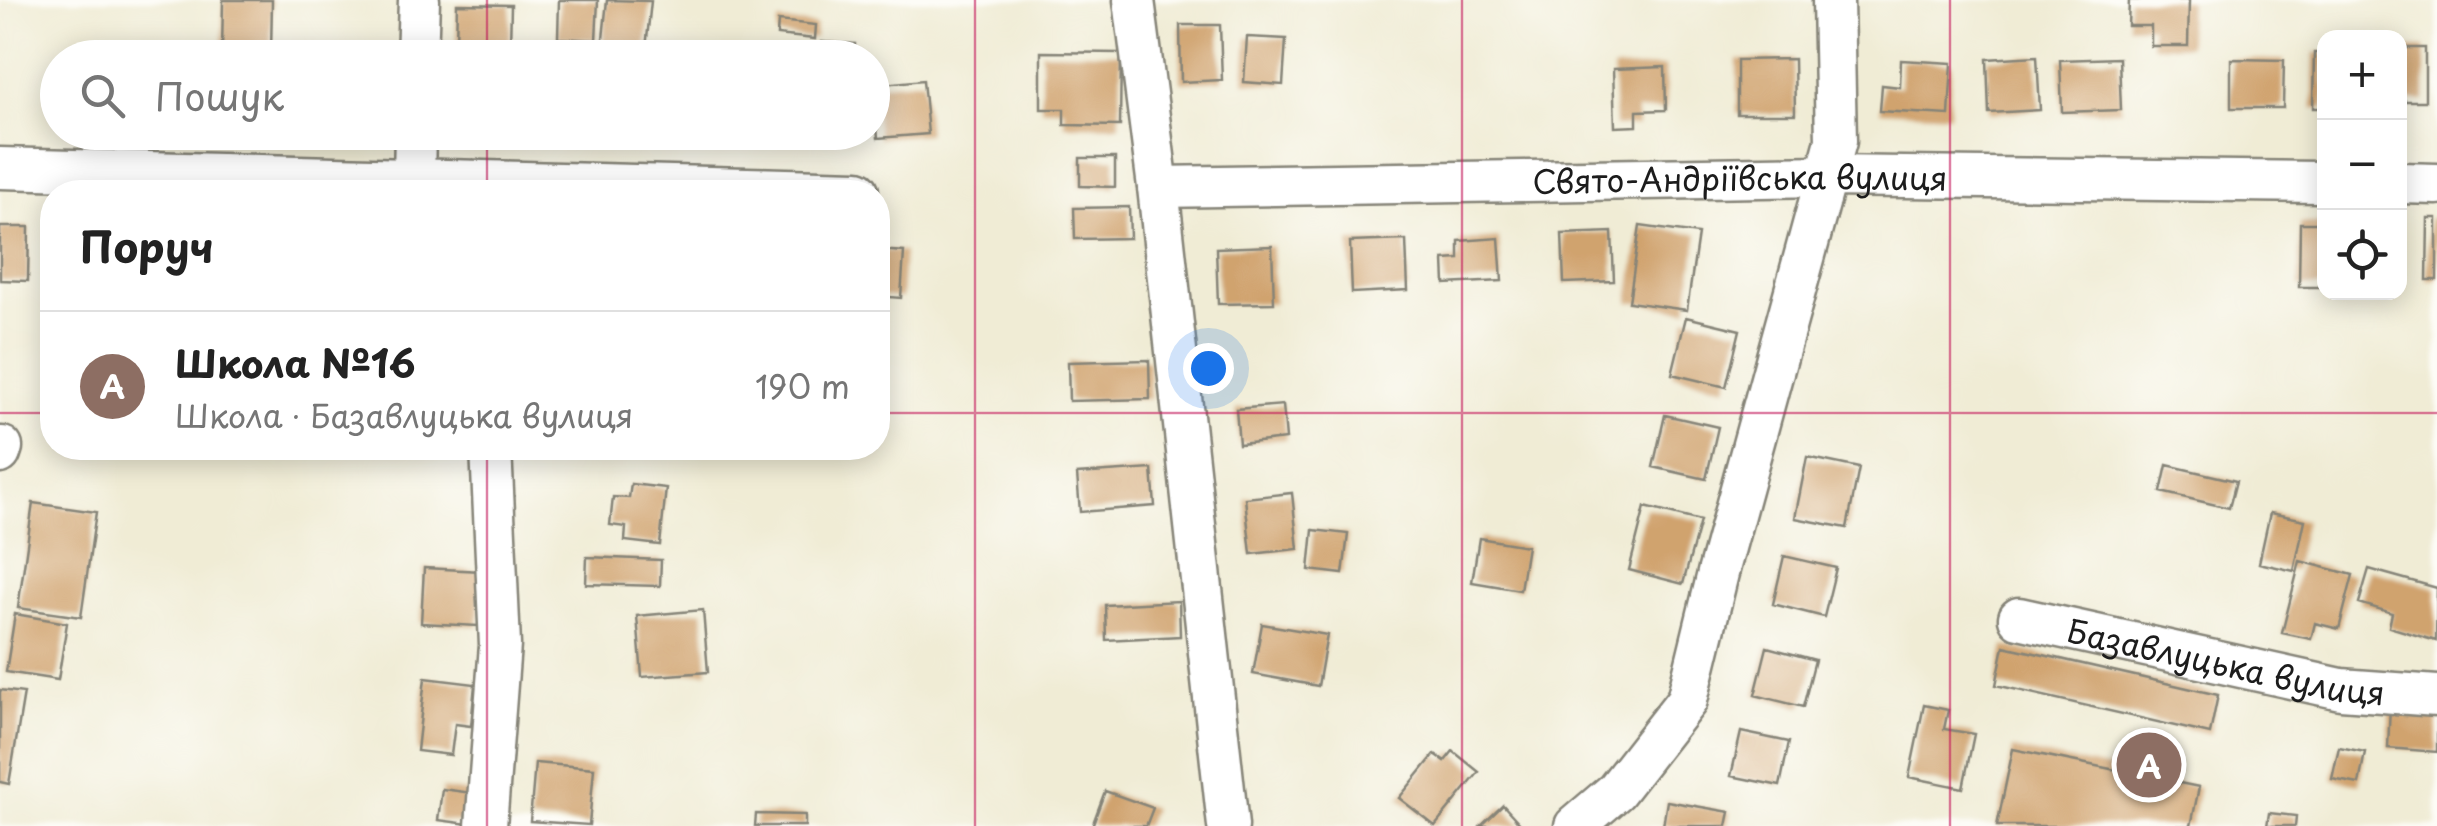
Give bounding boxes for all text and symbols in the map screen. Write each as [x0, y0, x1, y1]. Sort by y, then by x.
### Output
map controls [2317, 30, 2407, 300]
button: + [2317, 30, 2407, 120]
search box [40, 40, 890, 150]
text: Пошук [155, 67, 284, 124]
icon: search [75, 68, 130, 123]
button: − [2317, 120, 2407, 210]
street label: Свято-Андріївська вулиця [1532, 152, 1948, 205]
button: locate [2317, 210, 2407, 300]
text: Поруч [80, 214, 214, 277]
text: Школа №16 [175, 334, 416, 391]
your location [1183, 343, 1234, 394]
text: A [100, 362, 125, 410]
text: 190 m [755, 362, 850, 410]
text: Школа · Базавлуцька вулиця [175, 391, 633, 439]
street label: Базавлуцька вулиця [2063, 605, 2387, 716]
pin: A [2116, 728, 2182, 802]

